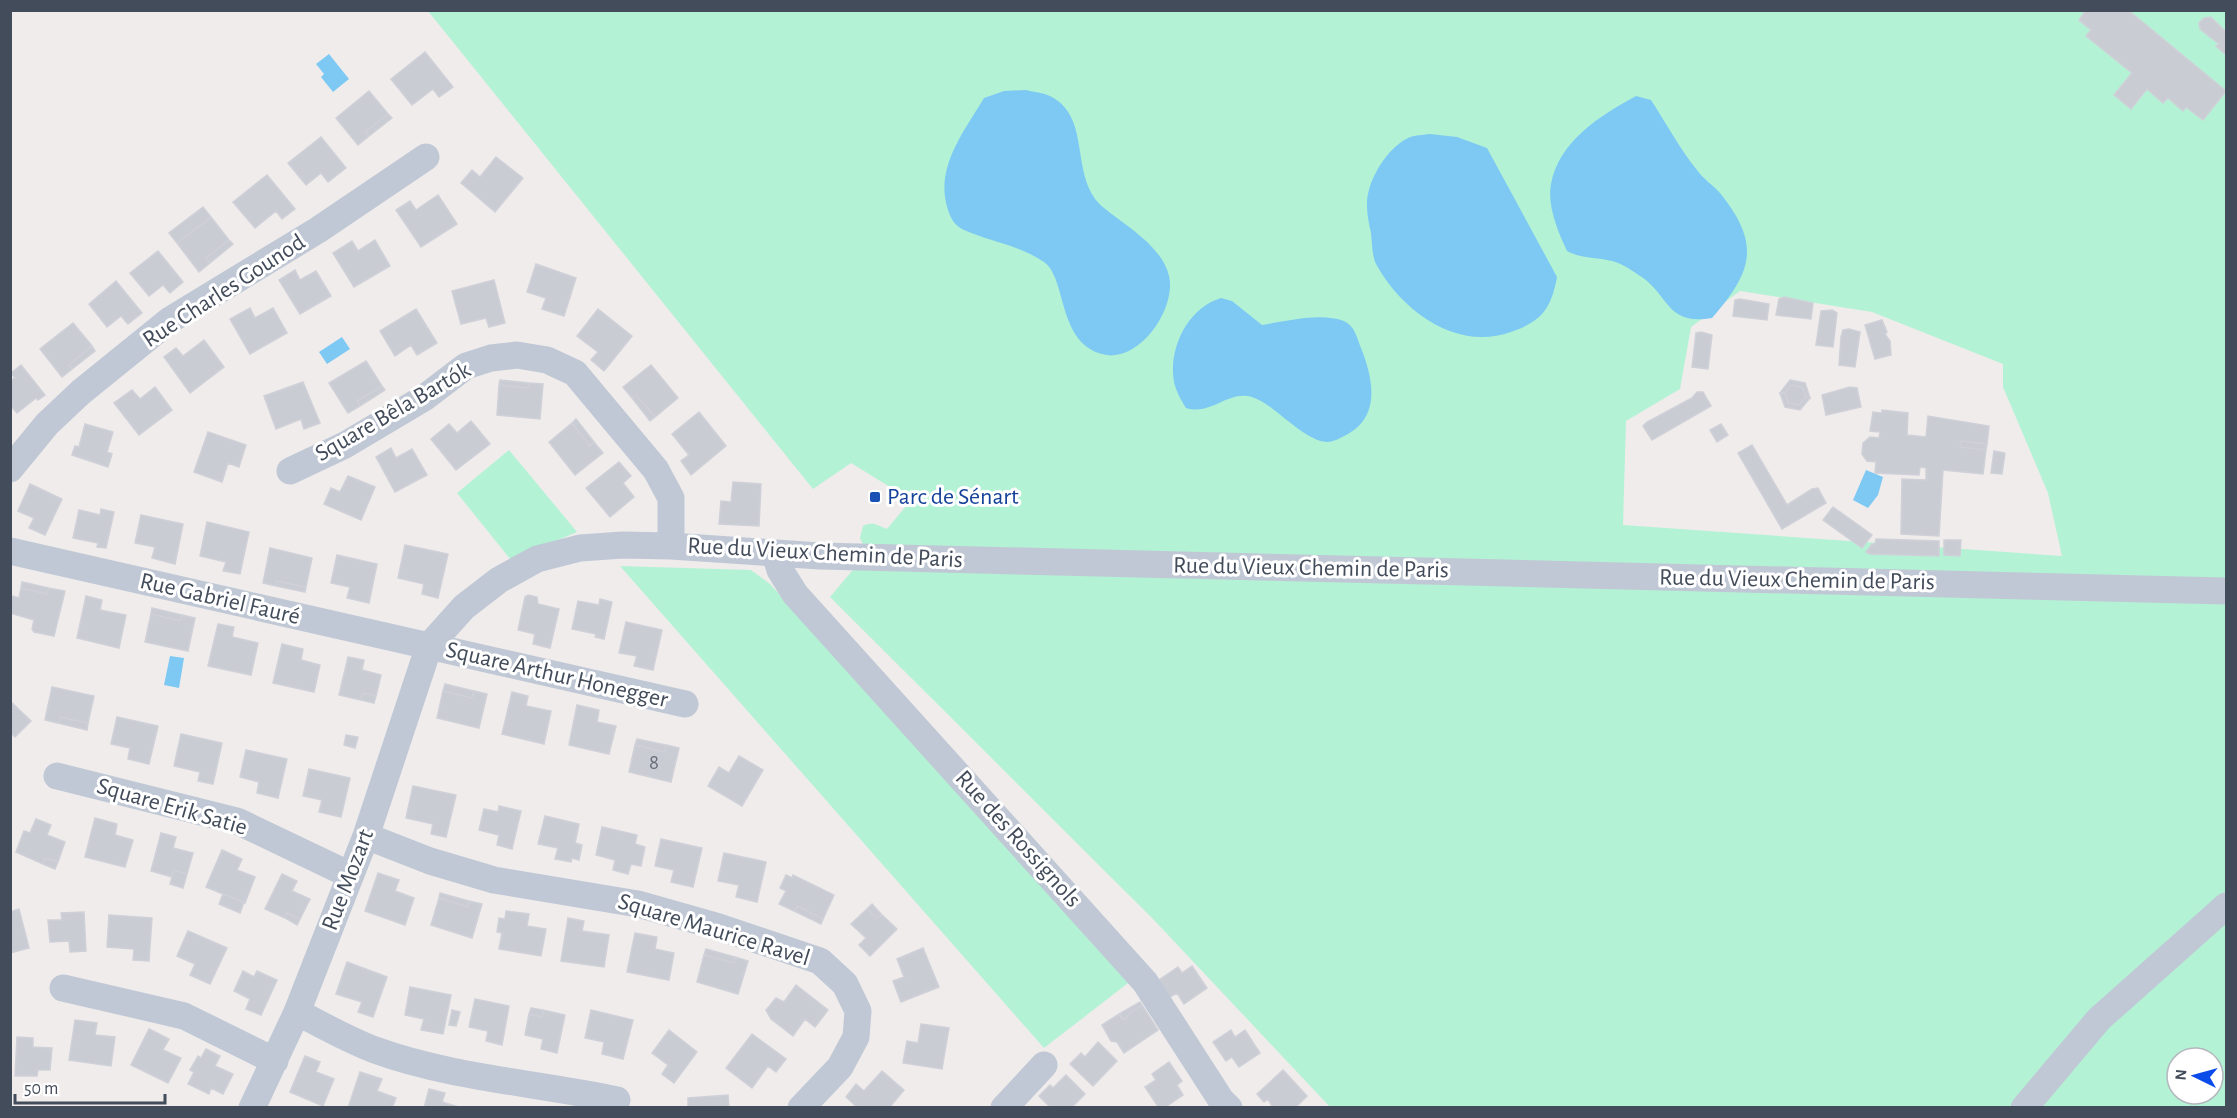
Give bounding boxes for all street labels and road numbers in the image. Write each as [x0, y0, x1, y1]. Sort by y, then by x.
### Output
street label: Rue Charles Gounod [139, 230, 309, 352]
street label: Square Bêla Bartók [311, 358, 475, 466]
street label: Rue du Vieux Chemin de Paris [687, 534, 963, 572]
street label: Rue du Vieux Chemin de Paris [1173, 554, 1449, 582]
street label: Rue du Vieux Chemin de Paris [1659, 566, 1935, 594]
street label: Rue Gabriel Fauré [138, 569, 302, 629]
street label: Square Arthur Honegger [444, 638, 671, 712]
street label: Rue des Rossignols [951, 766, 1085, 912]
street label: Square Erik Satie [94, 774, 250, 840]
street label: Rue Mozart [318, 826, 378, 934]
street label: Square Maurice Ravel [615, 889, 813, 971]

